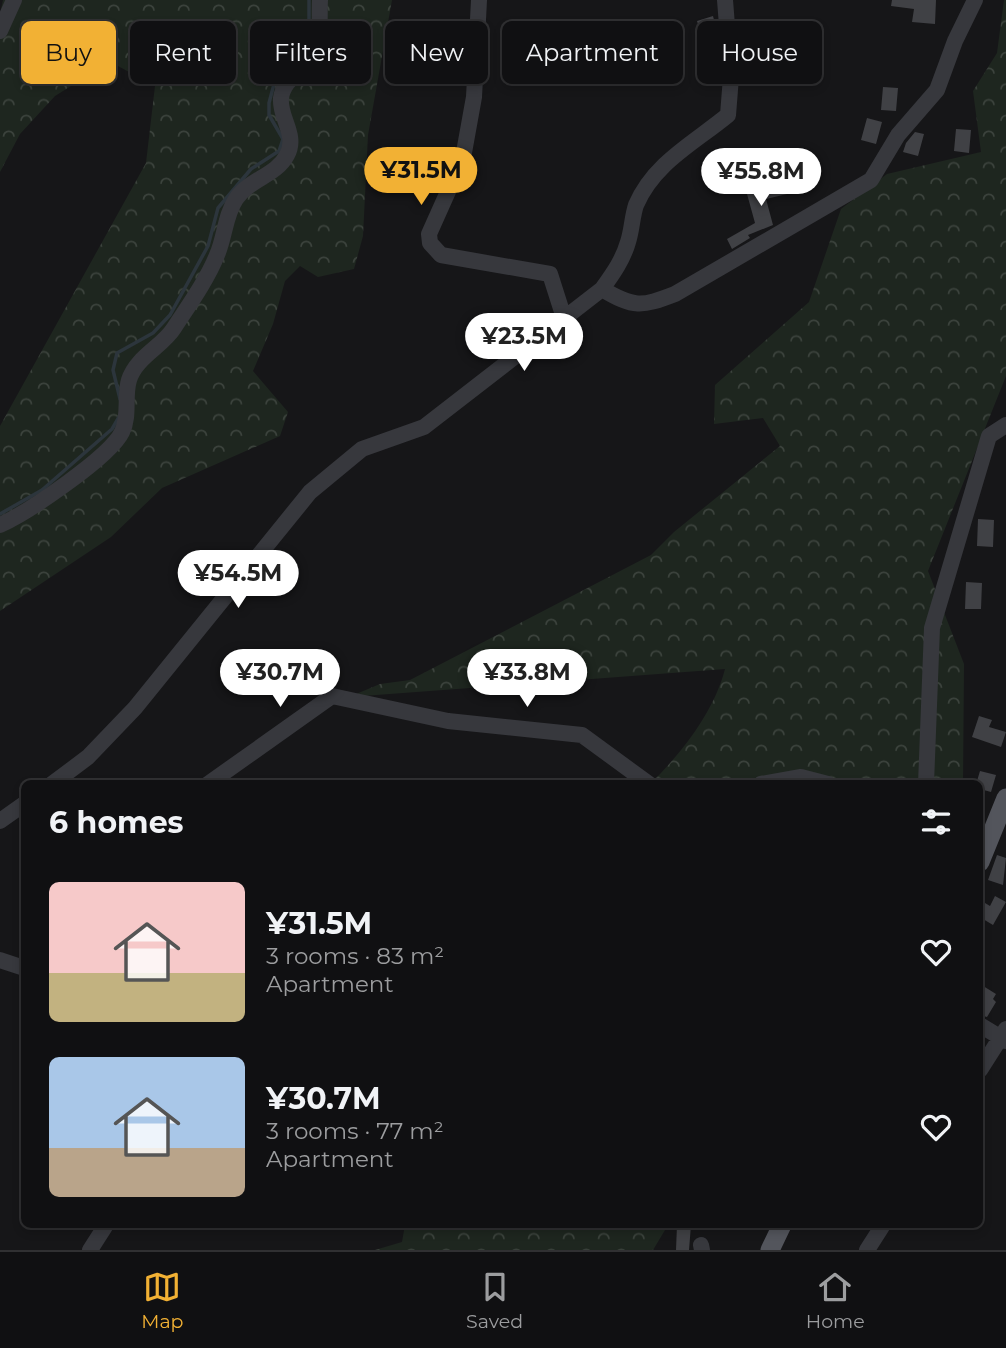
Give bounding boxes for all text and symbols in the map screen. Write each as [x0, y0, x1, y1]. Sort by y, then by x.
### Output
chip: Buy [21, 21, 116, 84]
chip: Rent [130, 21, 236, 84]
chip: Filters [250, 21, 371, 84]
chip: New [385, 21, 488, 84]
chip: Apartment [502, 21, 683, 84]
chip: House [697, 21, 822, 84]
pin: ¥31.5M [364, 148, 478, 207]
pin: ¥55.8M [704, 148, 818, 208]
text: ¥31.5M [380, 156, 462, 184]
text: ¥55.8M [717, 157, 805, 185]
pin: ¥23.5M [467, 314, 581, 373]
text: ¥23.5M [481, 322, 567, 350]
pin: ¥54.5M [181, 550, 295, 610]
text: ¥54.5M [194, 559, 282, 587]
pin: ¥30.7M [223, 650, 337, 709]
pin: ¥33.8M [470, 650, 584, 709]
text: ¥30.7M [236, 658, 324, 686]
text: ¥33.8M [483, 658, 571, 686]
icon: filters [917, 803, 955, 841]
text: 6 homes [49, 804, 184, 841]
text: ¥31.5M [266, 905, 372, 942]
icon: home [105, 910, 189, 994]
icon: heart [917, 933, 955, 971]
text: 3 rooms · 83 m² [266, 942, 444, 970]
text: Apartment [266, 970, 394, 998]
text: ¥30.7M [266, 1080, 381, 1117]
icon: home [105, 1085, 189, 1169]
icon: heart [917, 1108, 955, 1146]
text: 3 rooms · 77 m² [266, 1117, 444, 1145]
text: Apartment [266, 1145, 394, 1173]
tab: Map [141, 1268, 184, 1333]
tab: Saved [466, 1268, 523, 1333]
tab: Home [806, 1268, 865, 1333]

